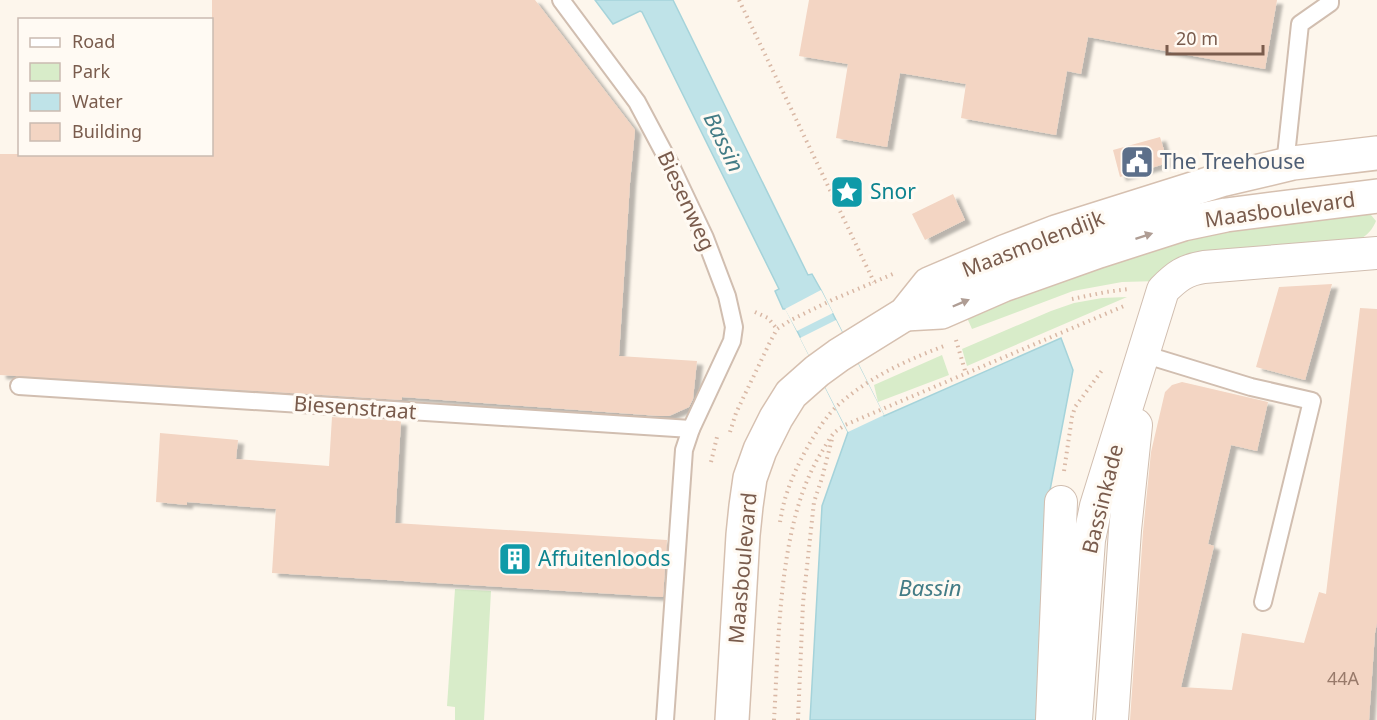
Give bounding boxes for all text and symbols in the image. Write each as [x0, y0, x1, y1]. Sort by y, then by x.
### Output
legend [18, 18, 213, 156]
scale bar [1167, 18, 1263, 56]
text: 20 m [1176, 26, 1218, 50]
text: Road [72, 29, 115, 53]
text: Park [72, 59, 110, 83]
text: Water [72, 89, 123, 113]
water label: Bassin [698, 107, 752, 177]
text: Building [72, 119, 142, 143]
public building icon: The Treehouse [1119, 144, 1155, 180]
street label: Biesenweg [652, 146, 722, 255]
place label: The Treehouse [1160, 147, 1305, 175]
place icon: Snor [829, 174, 865, 210]
place label: Snor [870, 177, 916, 205]
street label: Maasboulevard [1203, 185, 1357, 233]
street label: Maasmolendijk [958, 203, 1109, 283]
one-way arrow [1135, 231, 1153, 240]
one-way arrow [953, 299, 970, 308]
street label: Biesenstraat [293, 389, 418, 425]
street label: Bassinkade [1075, 441, 1129, 556]
street label: Maasboulevard [721, 491, 763, 645]
building icon: Affuitenloods [497, 541, 533, 577]
place label: Affuitenloods [538, 544, 670, 572]
water label: Bassin [898, 572, 962, 602]
house number: 44A [1327, 666, 1360, 690]

